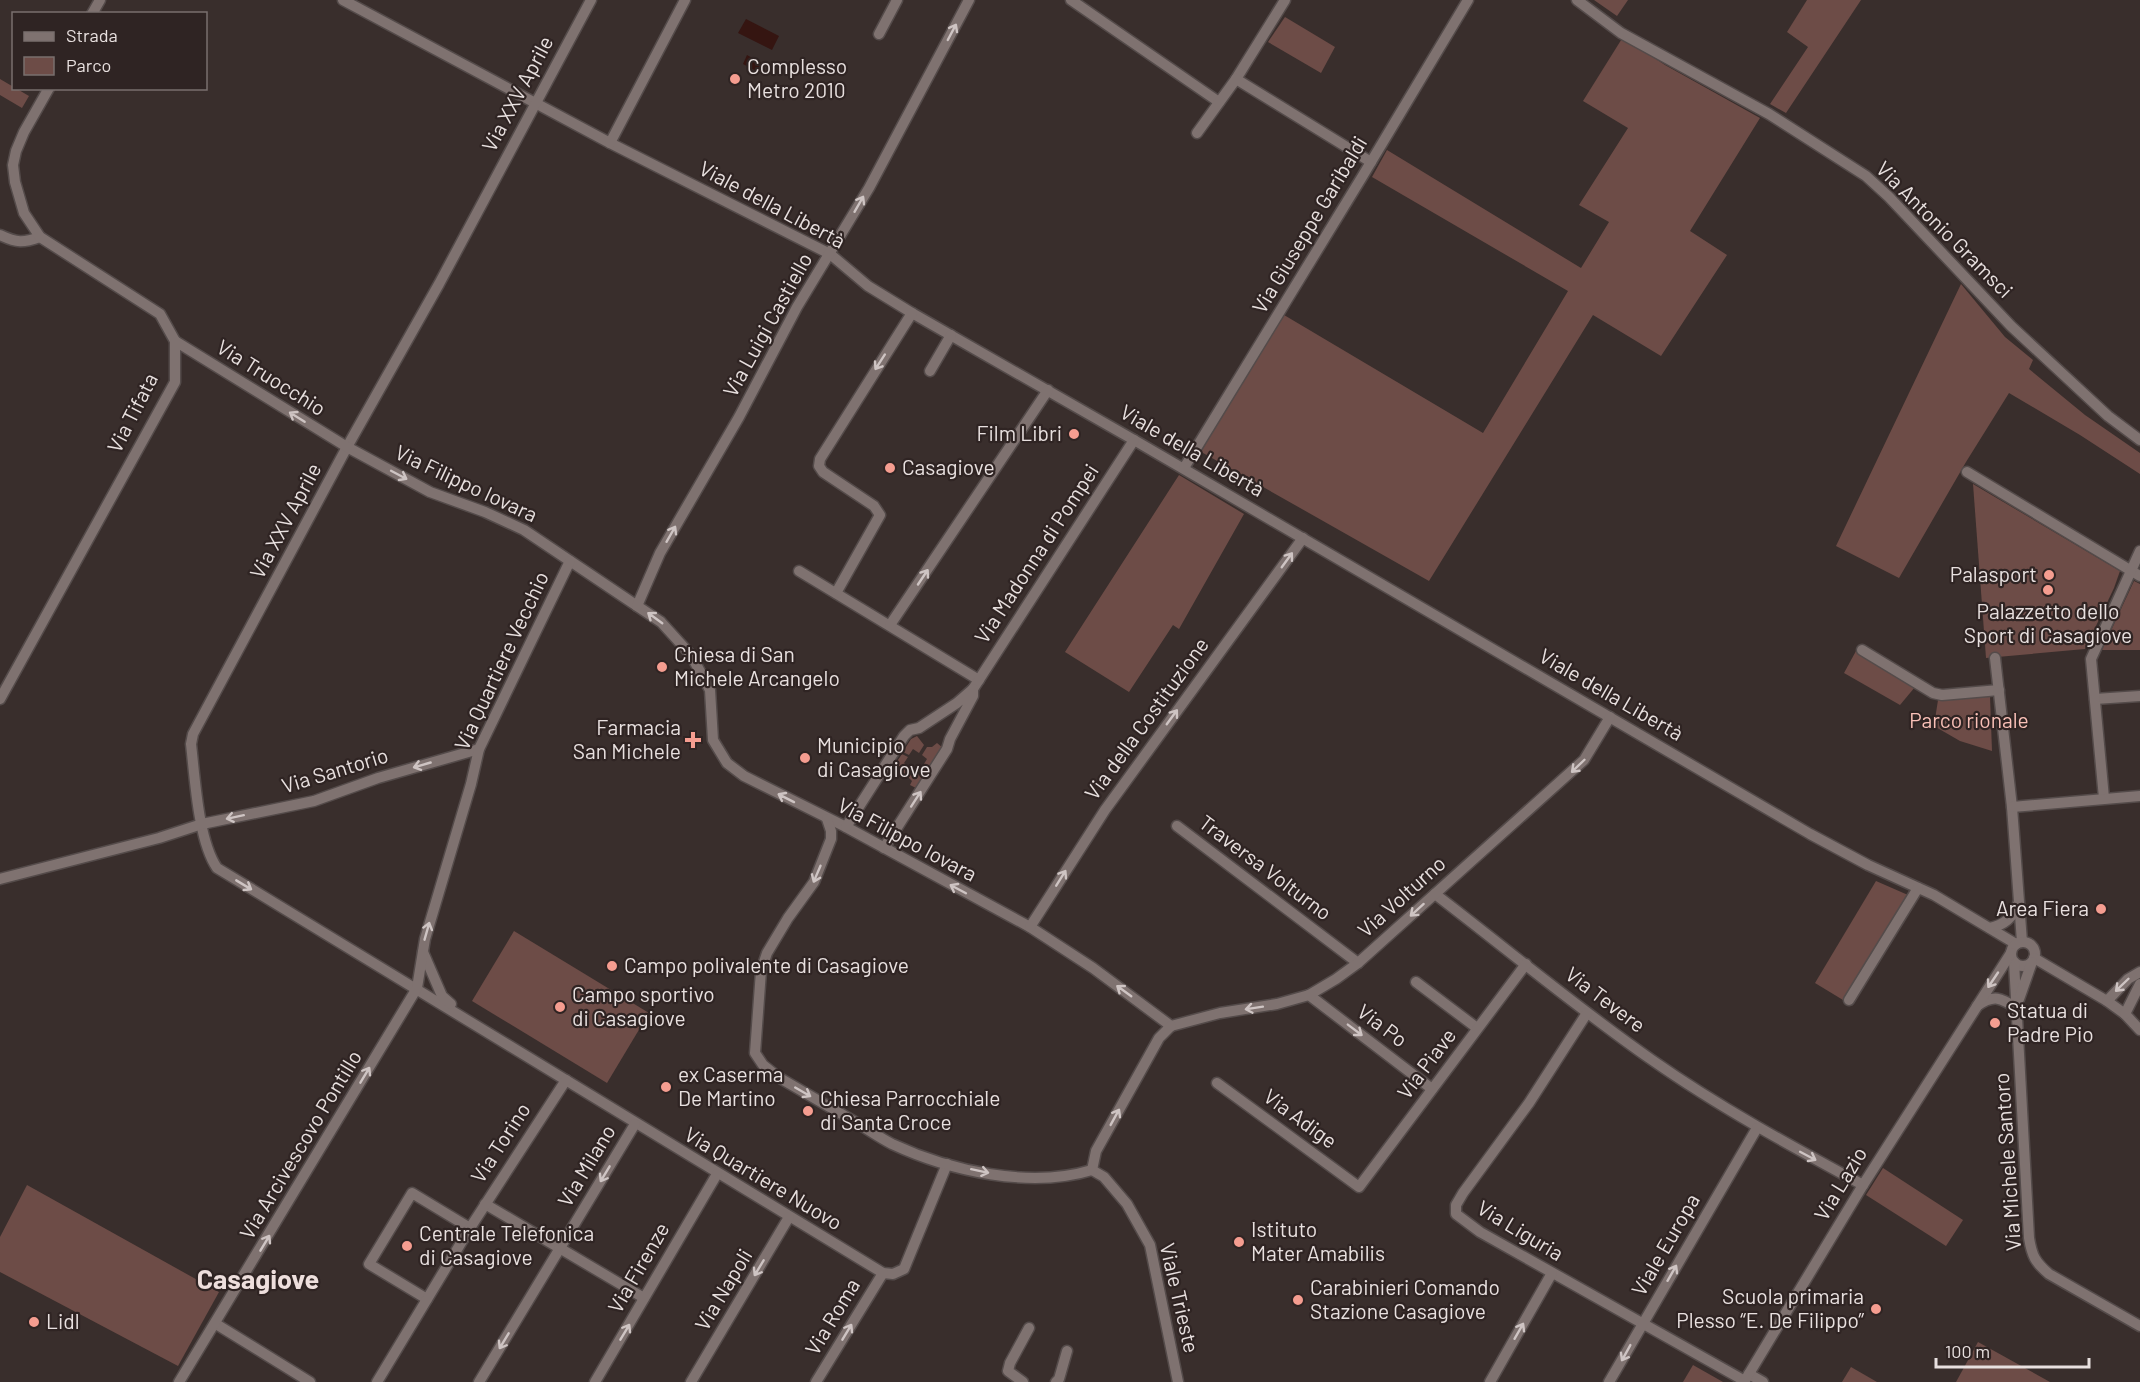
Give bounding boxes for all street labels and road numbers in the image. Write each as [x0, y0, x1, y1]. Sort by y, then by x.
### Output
street label: Via XXV Aprile [476, 31, 558, 155]
street label: Via Giuseppe Garibaldi [1246, 131, 1371, 317]
street label: Viale della Libertà [695, 155, 850, 253]
street label: Via Antonio Gramsci [1872, 155, 2019, 302]
street label: Via Luigi Castiello [717, 248, 817, 401]
street label: Via Truocchio [213, 333, 331, 420]
street label: Via Tifata [101, 368, 162, 456]
street label: Viale della Libertà [1116, 398, 1269, 501]
street label: Via Filippo Iovara [392, 439, 542, 527]
street label: Via XXV Aprile [244, 458, 326, 582]
street label: Via Madonna di Pompei [968, 459, 1103, 648]
street label: Via Quartiere Vecchio [448, 567, 553, 754]
street label: Via della Costituzione [1078, 632, 1213, 804]
street label: Viale della Libertà [1535, 642, 1688, 745]
street label: Via Santorio [278, 742, 391, 798]
street label: Via Filippo Iovara [834, 791, 982, 886]
street label: Traversa Volturno [1195, 809, 1337, 925]
street label: Via Volturno [1352, 850, 1450, 942]
street label: Via Tevere [1561, 961, 1651, 1037]
street label: Via Po [1353, 998, 1413, 1052]
street label: Via Piave [1391, 1023, 1460, 1103]
street label: Via Arcivescovo Pontillo [233, 1045, 366, 1243]
street label: Via Michele Santoro [1988, 1072, 2025, 1252]
street label: Via Adige [1259, 1083, 1342, 1153]
street label: Via Torino [465, 1098, 535, 1187]
street label: Via Milano [552, 1120, 620, 1211]
street label: Via Quartiere Nuovo [680, 1121, 847, 1235]
street label: Via Lazio [1808, 1142, 1871, 1225]
street label: Viale Europa [1625, 1189, 1704, 1300]
street label: Via Liguria [1473, 1194, 1568, 1265]
street label: Via Firenze [602, 1217, 674, 1317]
street label: Viale Trieste [1156, 1240, 1205, 1355]
street label: Via Napoli [689, 1244, 757, 1335]
street label: Via Roma [799, 1273, 864, 1359]

